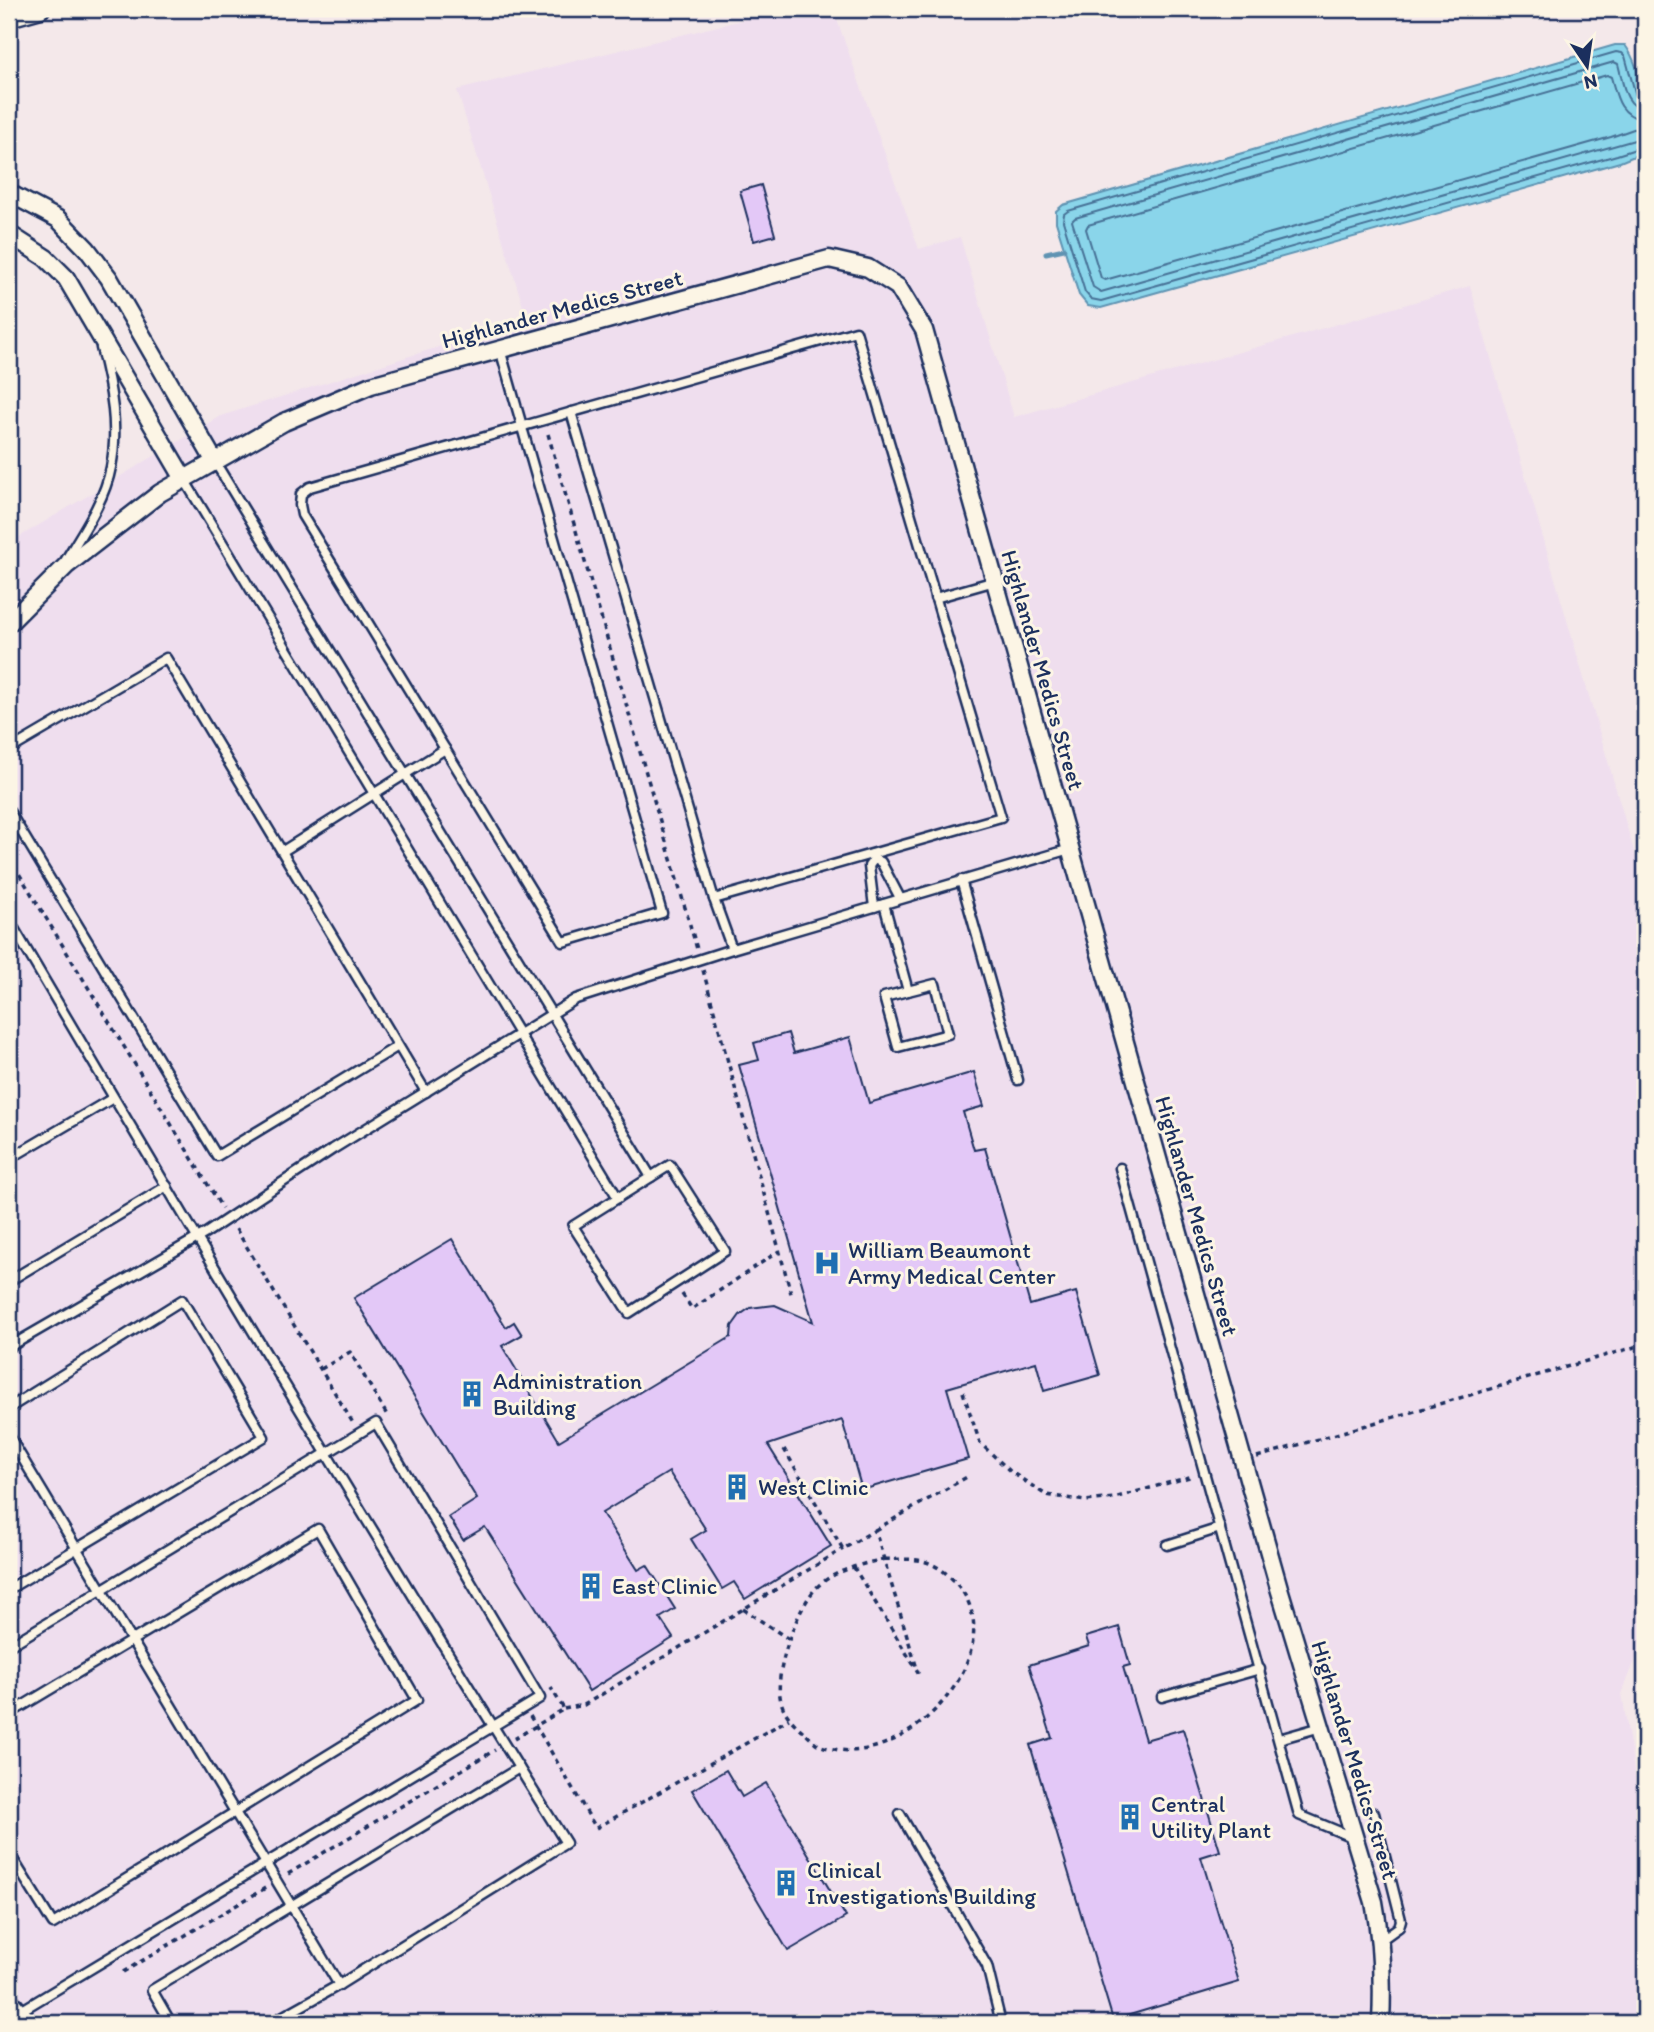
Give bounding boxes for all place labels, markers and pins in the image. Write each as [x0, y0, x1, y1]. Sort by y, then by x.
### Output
place label: William Beaumont Army Medical Center [848, 1236, 1056, 1290]
hospital icon: William Beaumont Army Medical Center [812, 1248, 842, 1278]
place label: Administration Building [493, 1367, 642, 1421]
building icon: Administration Building [457, 1379, 487, 1409]
building icon: West Clinic [722, 1472, 752, 1502]
place label: West Clinic [758, 1473, 868, 1501]
building icon: East Clinic [576, 1571, 606, 1601]
place label: East Clinic [612, 1572, 717, 1600]
place label: Central Utility Plant [1151, 1790, 1271, 1844]
building icon: Central Utility Plant [1115, 1802, 1145, 1832]
place label: Clinical Investigations Building [807, 1856, 1036, 1910]
building icon: Clinical Investigations Building [771, 1868, 801, 1898]

